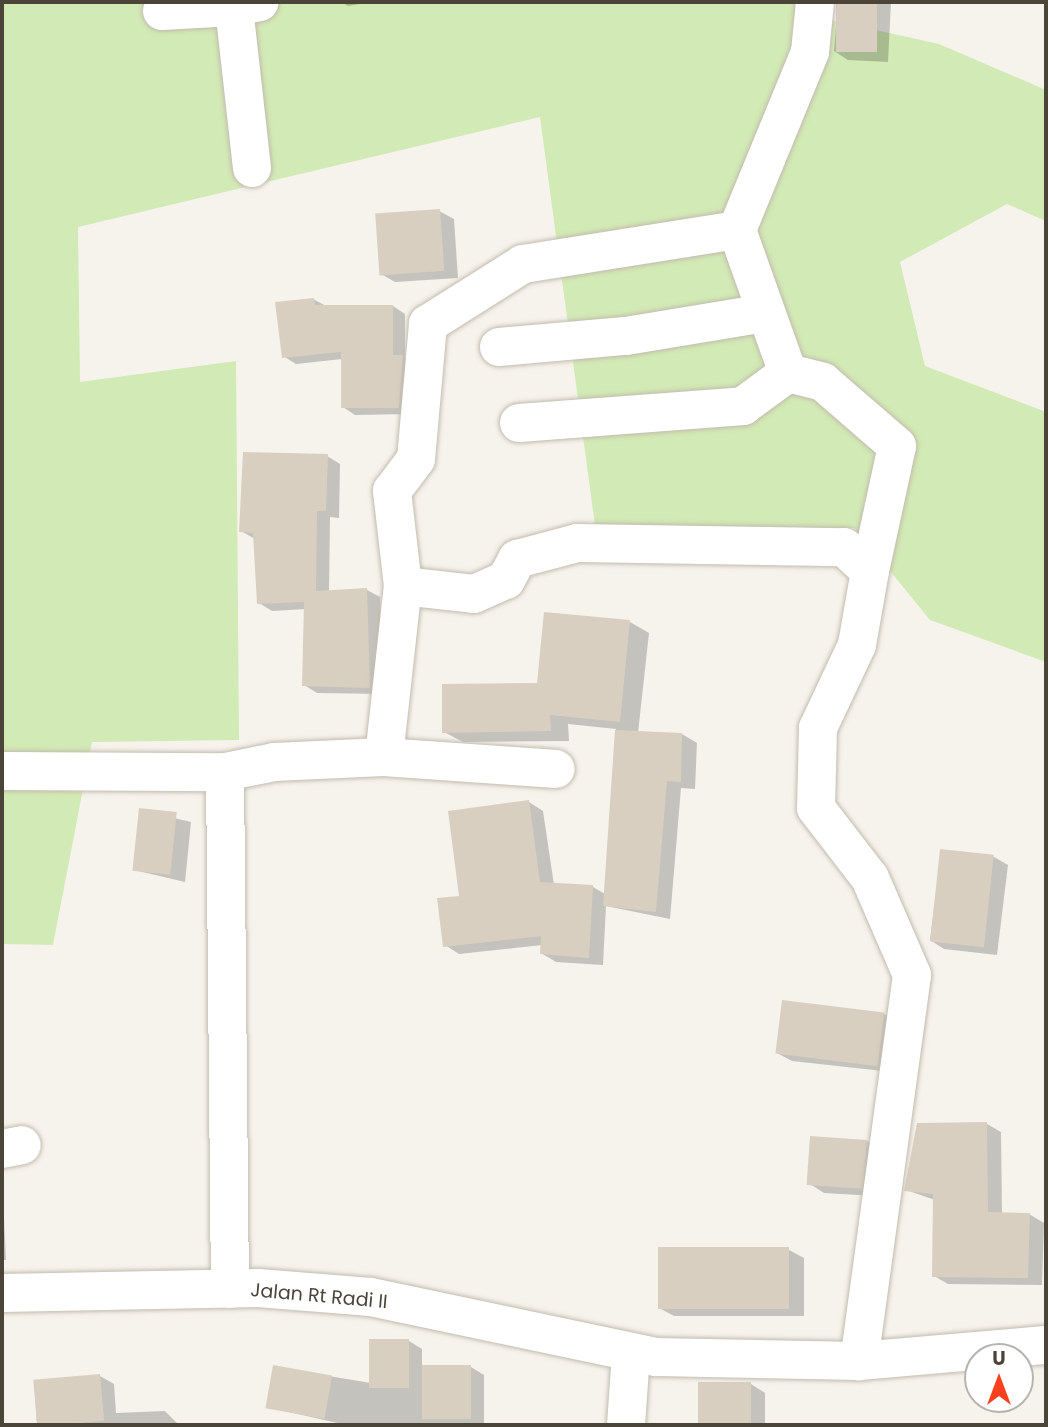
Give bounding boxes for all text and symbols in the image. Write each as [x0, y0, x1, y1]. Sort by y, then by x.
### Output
street label: Jalan Rt Radi II [249, 1279, 389, 1313]
north arrow [964, 1343, 1034, 1413]
text: U [992, 1345, 1006, 1372]

